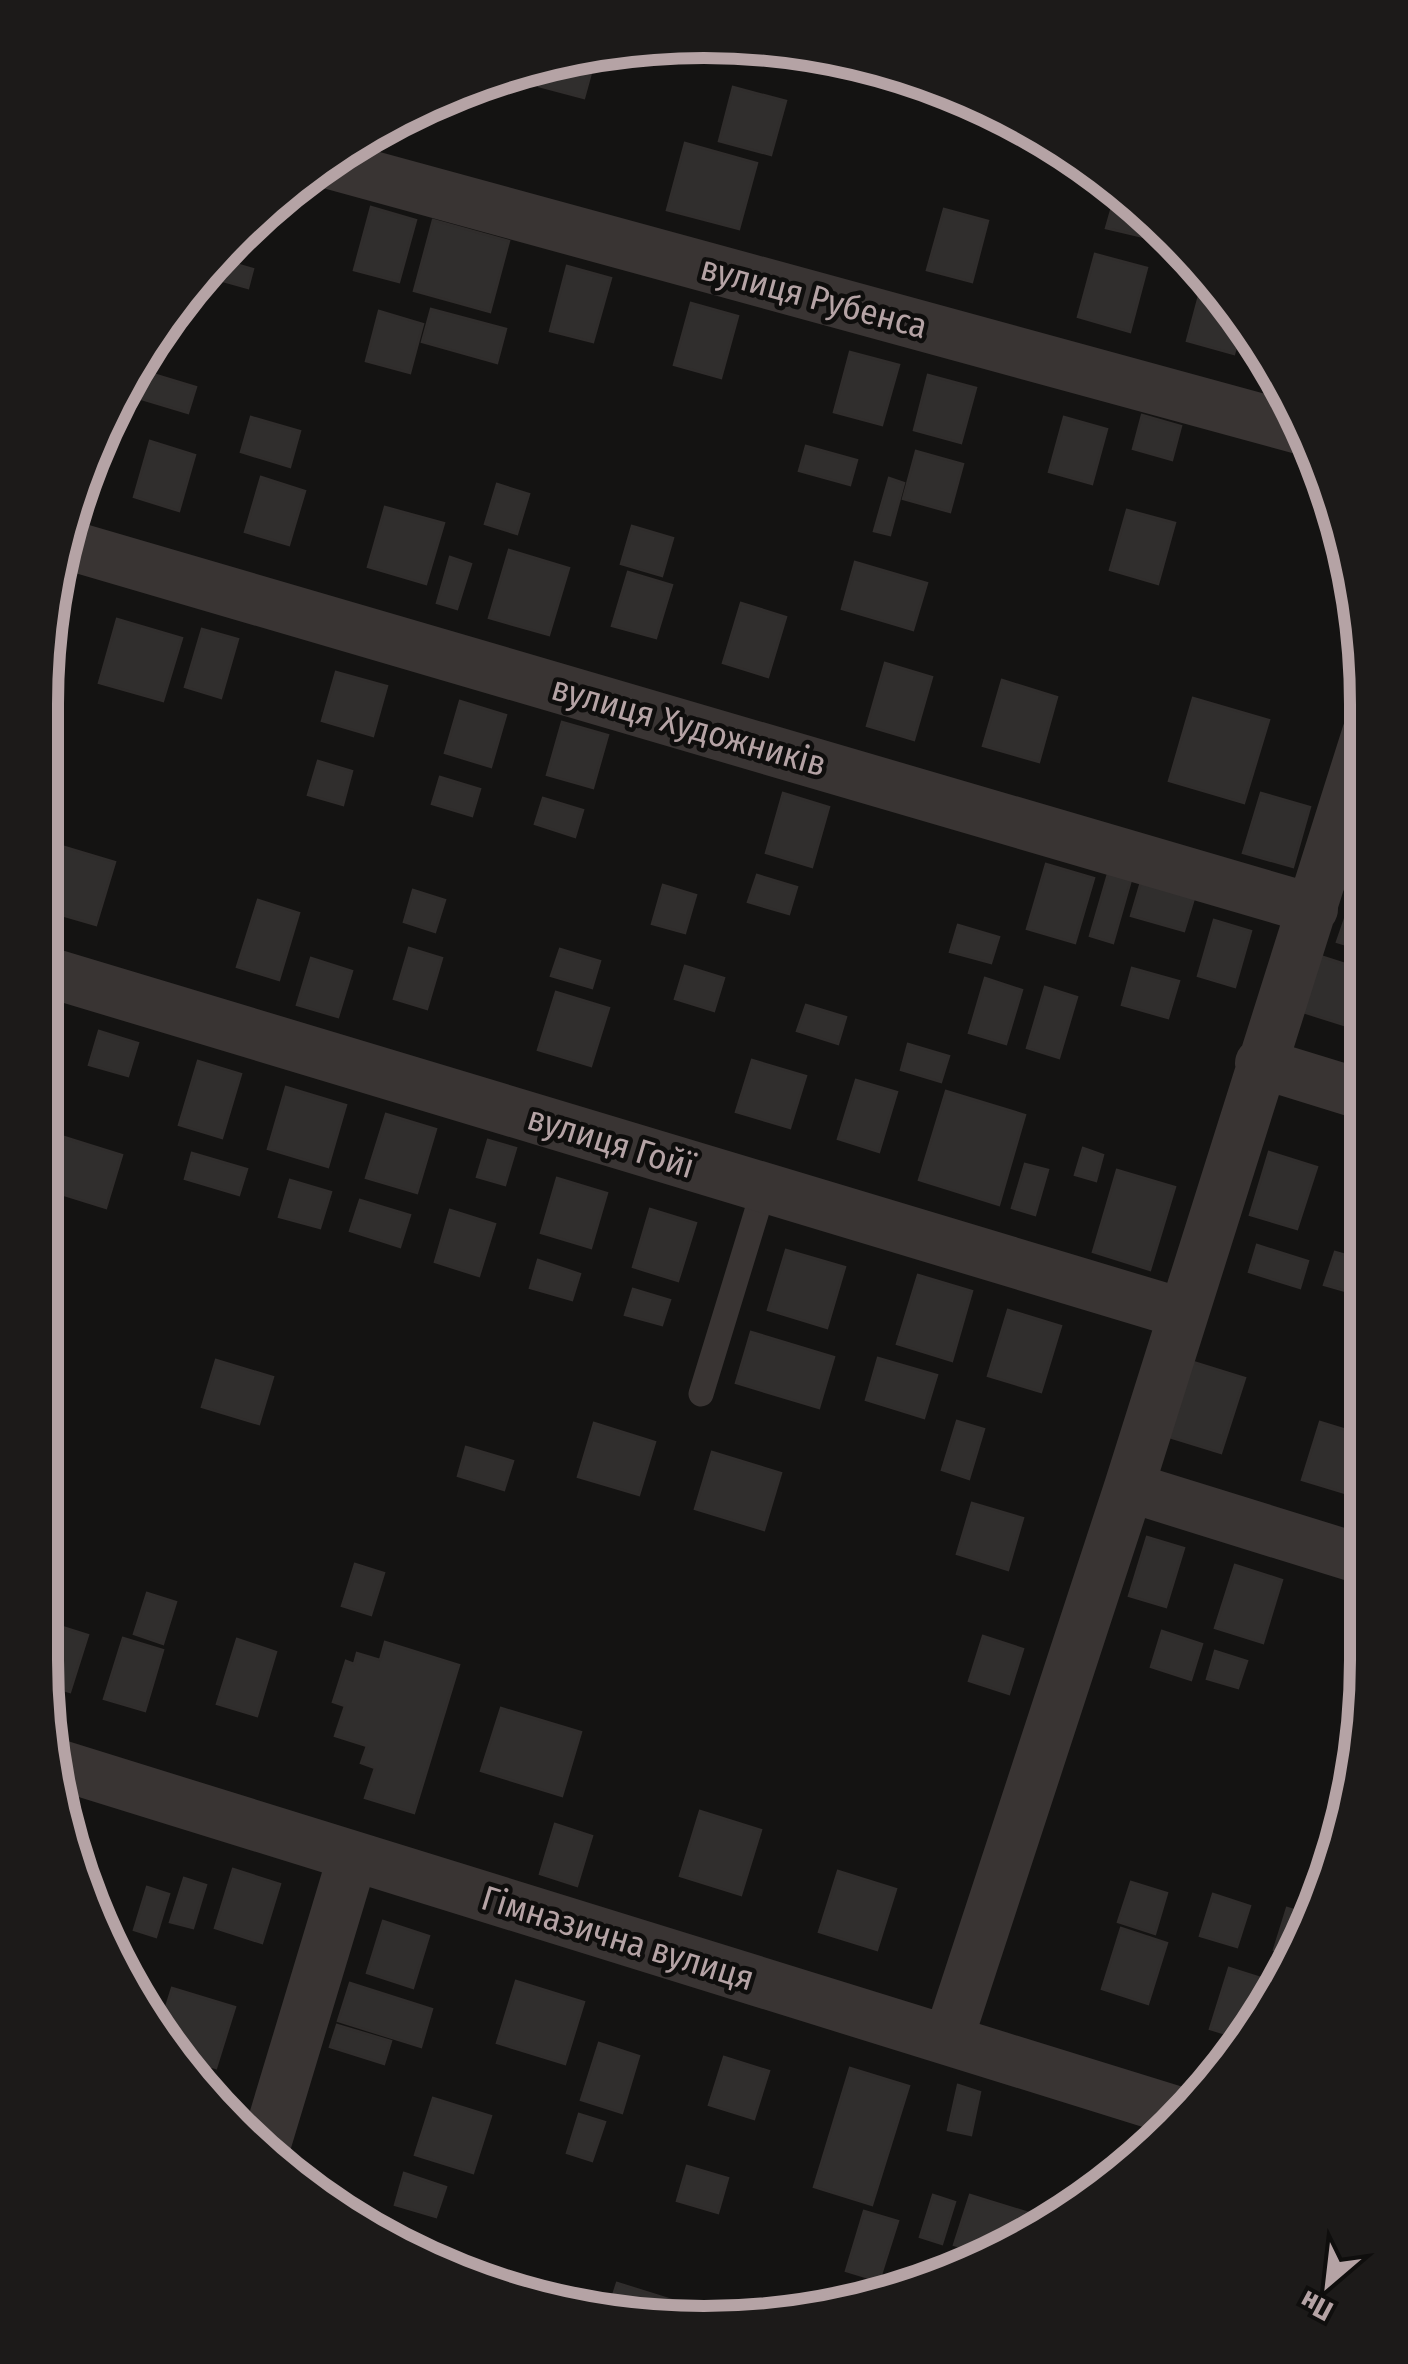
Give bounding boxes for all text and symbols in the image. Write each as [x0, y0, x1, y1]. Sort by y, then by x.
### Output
street label: вулиця Рубенса [696, 247, 932, 347]
street label: вулиця Художників [547, 667, 831, 785]
street label: вулиця Гойї [523, 1097, 700, 1188]
street label: Гімназична вулиця [477, 1877, 759, 1999]
north arrow [1278, 2234, 1378, 2334]
text: Пн [1295, 2284, 1338, 2328]

